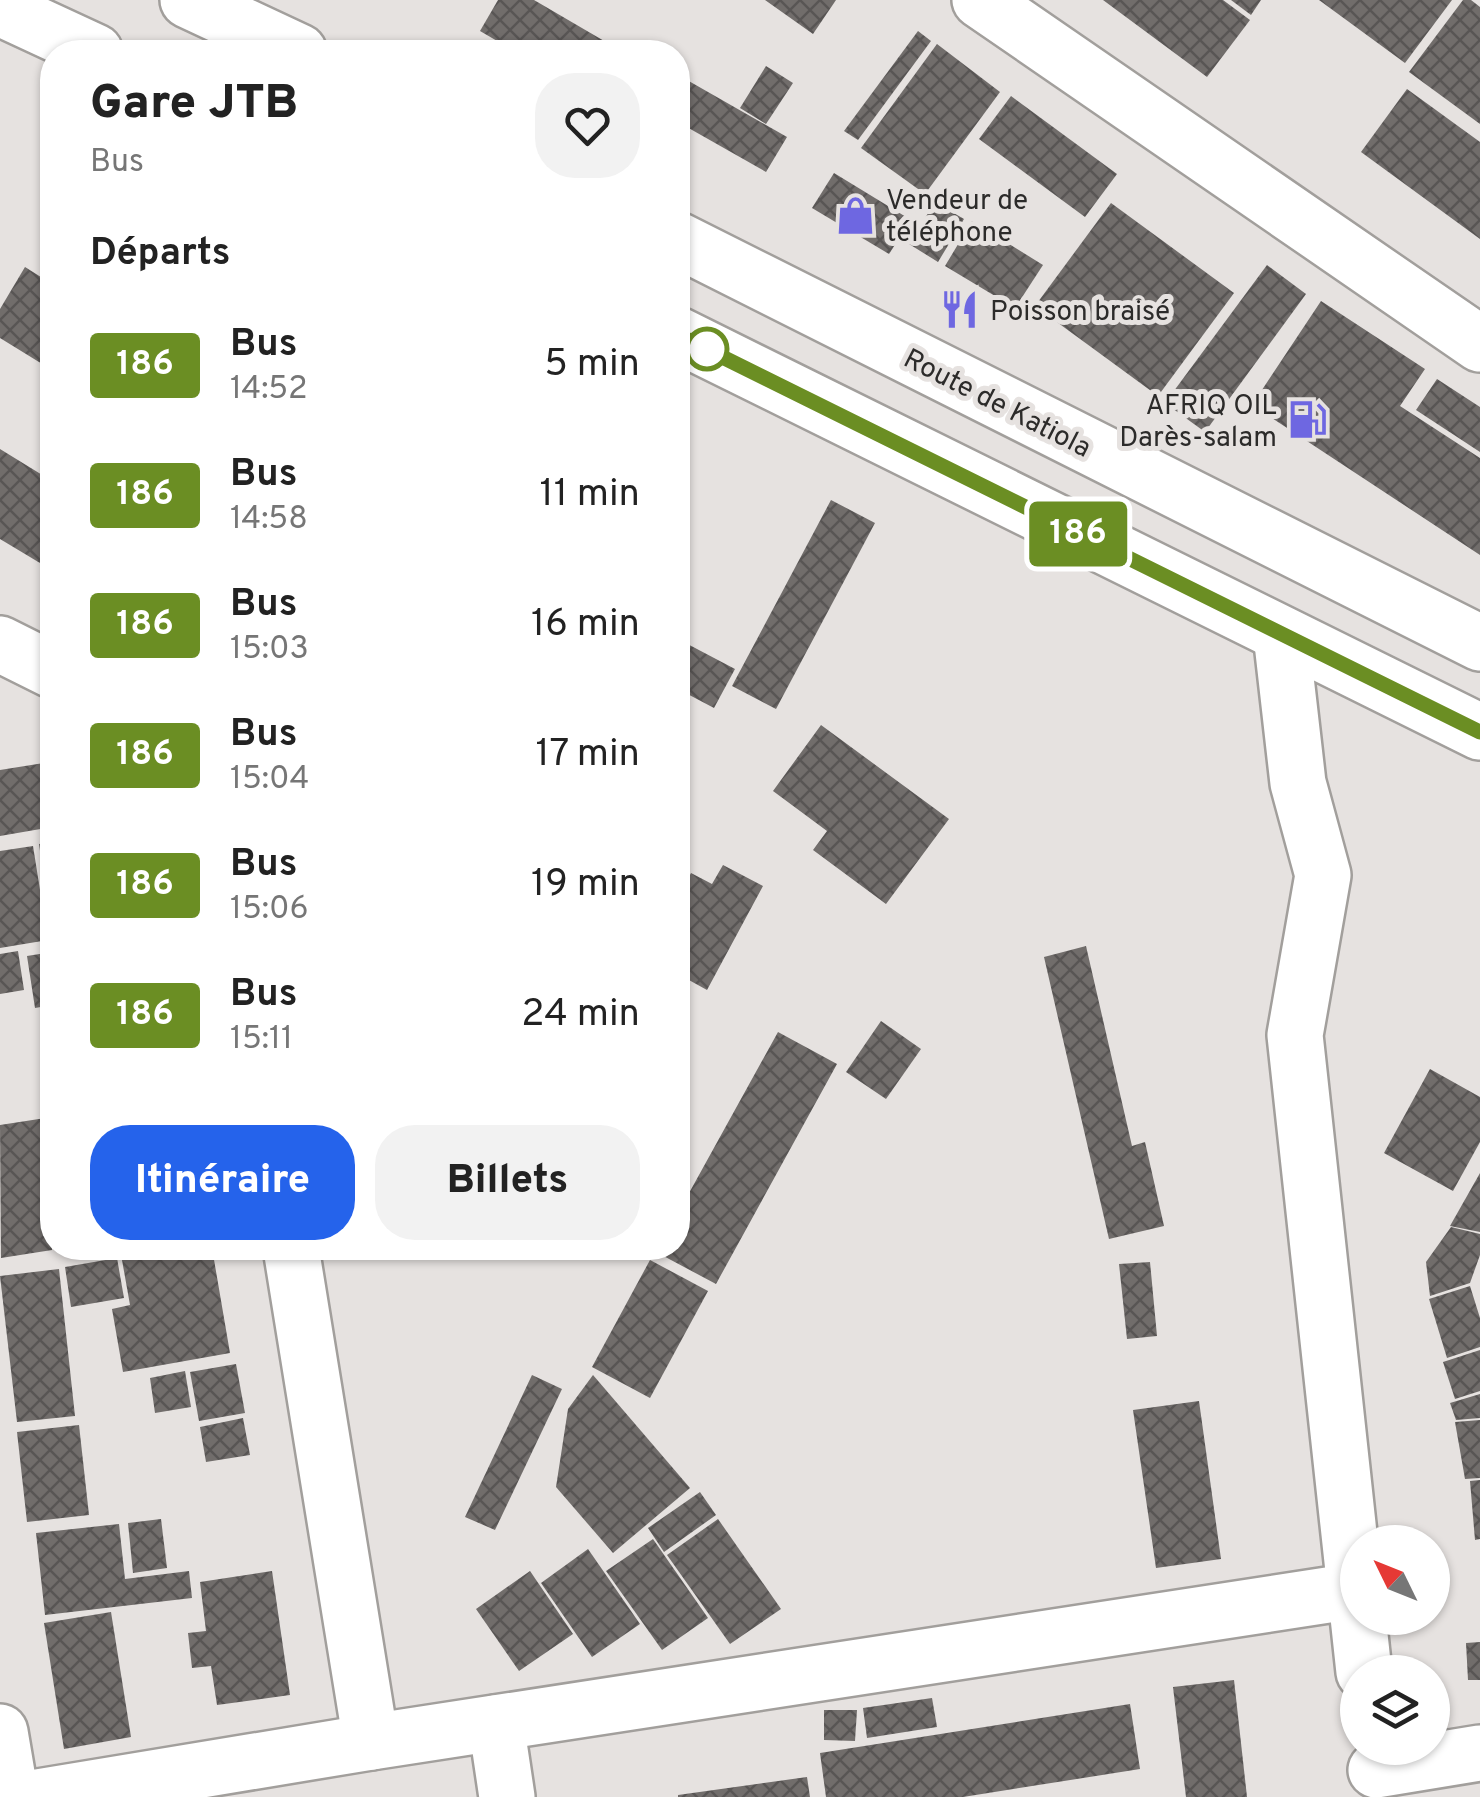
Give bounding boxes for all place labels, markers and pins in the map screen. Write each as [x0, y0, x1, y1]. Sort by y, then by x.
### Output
place label: Vendeur de téléphone [886, 184, 1028, 252]
shop icon: Vendeur de téléphone [835, 194, 877, 236]
restaurant icon: Poisson braisé [939, 289, 981, 331]
place label: Poisson braisé [990, 295, 1170, 331]
unlabelled marker [686, 328, 728, 370]
place label: AFRIQ OIL Darès-salam [1119, 389, 1277, 457]
fuel station icon: AFRIQ OIL Darès-salam [1286, 399, 1328, 441]

